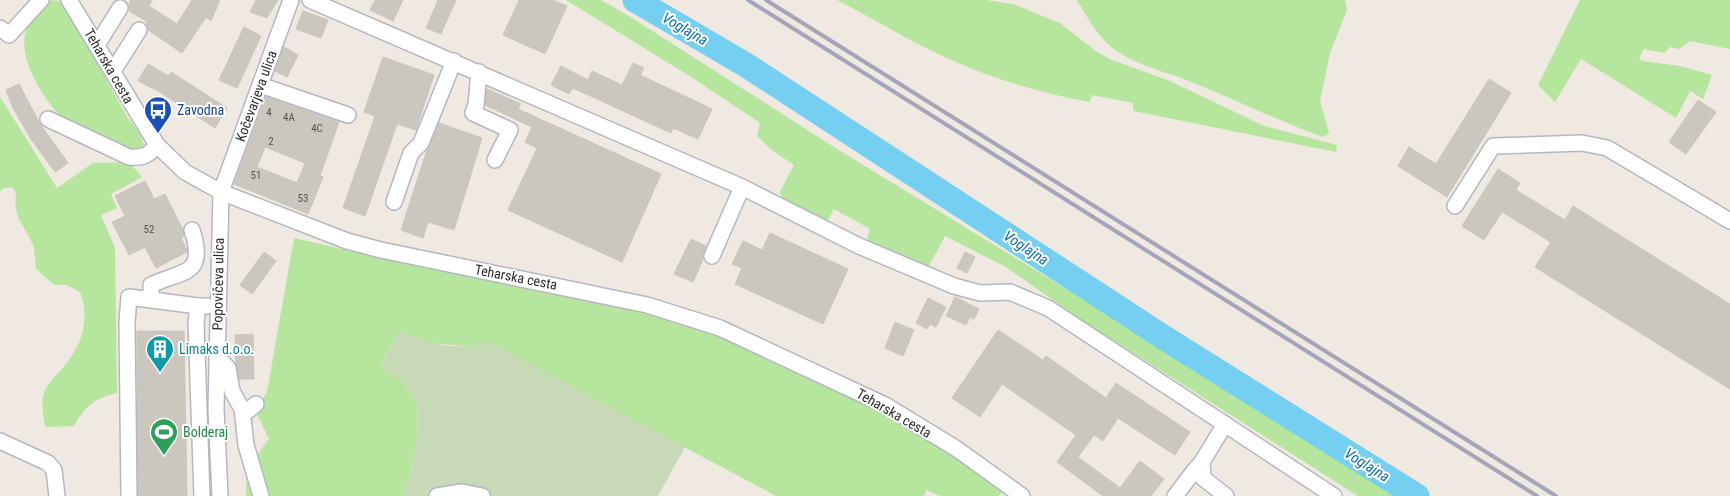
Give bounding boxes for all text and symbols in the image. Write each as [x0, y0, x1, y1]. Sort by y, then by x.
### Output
water label: Voglajna [659, 9, 711, 49]
street label: Teharska cesta [81, 26, 137, 106]
street label: Kočevarjeva ulica [232, 48, 280, 144]
bus stop icon: Zavodna [143, 95, 173, 134]
place label: Zavodna [177, 102, 224, 118]
house number: 4 [266, 106, 272, 119]
house number: 4A [283, 111, 296, 124]
house number: 4C [311, 122, 323, 135]
house number: 2 [268, 135, 274, 148]
house number: 51 [251, 169, 261, 182]
house number: 53 [298, 192, 308, 205]
house number: 52 [144, 223, 154, 236]
water label: Voglajna [1000, 227, 1052, 269]
street label: Popovičeva ulica [209, 237, 227, 331]
street label: Teharska cesta [473, 261, 559, 293]
building icon: Limaks d.o.o. [145, 334, 175, 373]
place label: Limaks d.o.o. [179, 341, 254, 357]
street label: Teharska cesta [854, 385, 934, 441]
sports icon: Bolderaj [149, 417, 179, 456]
place label: Bolderaj [183, 424, 228, 440]
water label: Voglajna [1341, 444, 1393, 486]

